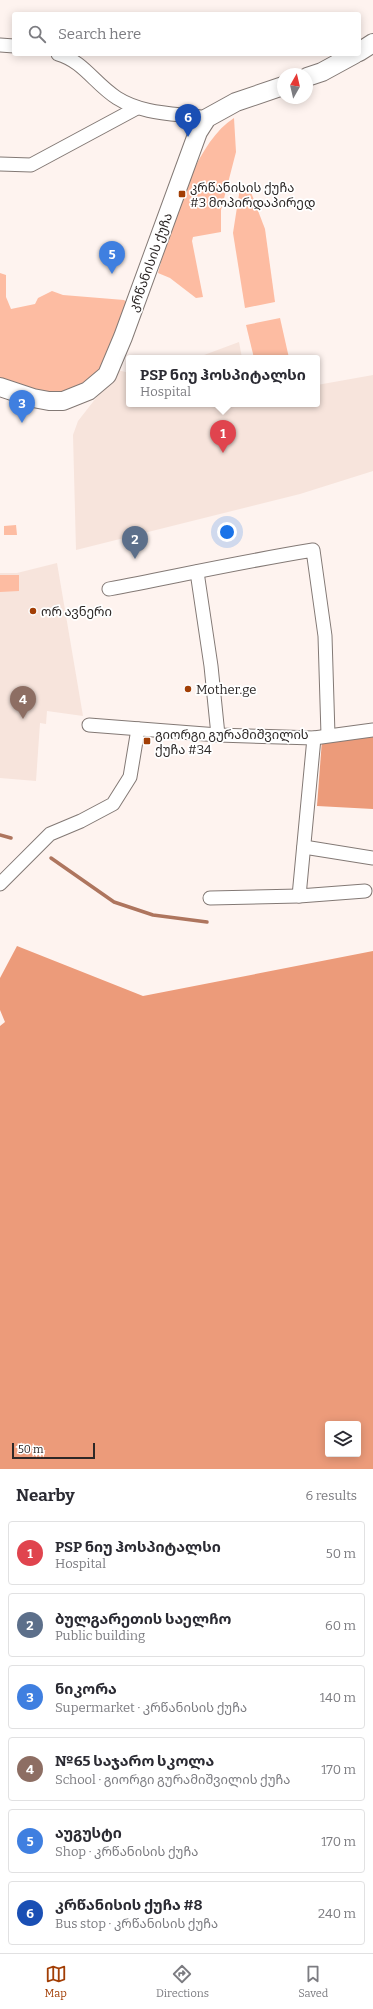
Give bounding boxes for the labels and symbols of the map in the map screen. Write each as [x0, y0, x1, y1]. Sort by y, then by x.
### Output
north arrow [277, 68, 313, 104]
pin: 6 [175, 104, 201, 137]
place label: კრწანისის ქუჩა #3 მოპირდაპირედ [190, 180, 315, 211]
marker: კრწანისის ქუჩა #3 მოპირდაპირედ [177, 189, 187, 199]
street label: კრწანისის ქუჩა [126, 211, 175, 314]
pin: 5 [99, 241, 125, 274]
pin: 3 [9, 390, 35, 423]
pin: 1 [210, 420, 236, 453]
your location [217, 522, 237, 542]
pin: 2 [122, 526, 148, 559]
place label: ორ ავნერი [41, 604, 112, 619]
marker: ორ ავნერი [28, 606, 38, 616]
place label: Mother.ge [196, 682, 256, 697]
marker: Mother.ge [183, 684, 193, 694]
pin: 4 [10, 686, 36, 719]
place label: გიორგი გურამიშვილის ქუჩა #34 [155, 727, 309, 757]
marker: გიორგი გურამიშვილის ქუჩა #34 [142, 736, 152, 746]
scale bar [12, 1441, 95, 1460]

